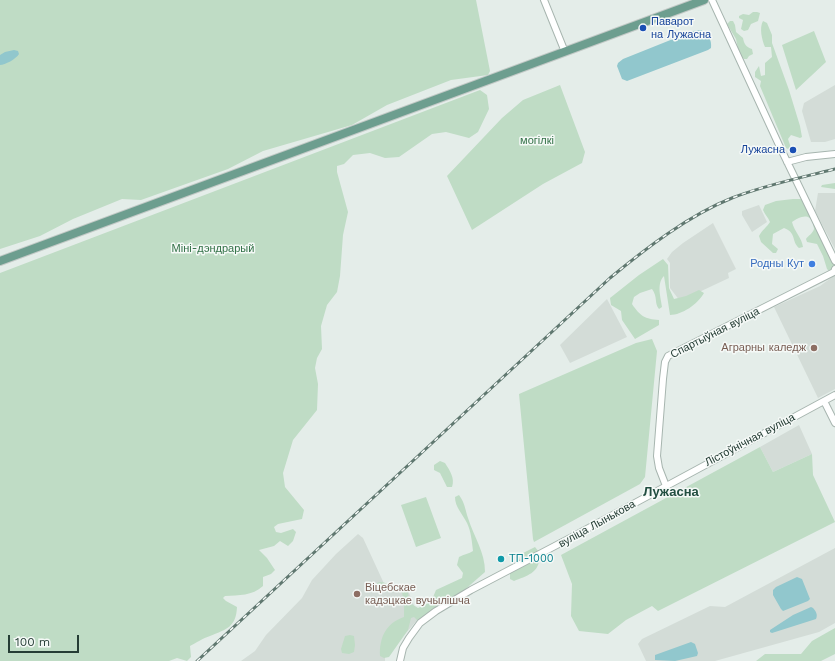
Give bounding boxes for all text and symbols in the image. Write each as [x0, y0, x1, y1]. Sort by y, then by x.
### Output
place label: Паварот на Лужасна [651, 15, 711, 41]
marker: Паварот на Лужасна [638, 23, 648, 33]
park label: могілкі [520, 134, 554, 148]
place label: Лужасна [741, 143, 785, 157]
marker: Лужасна [788, 145, 798, 155]
park label: Міні-дэндрарый [172, 242, 254, 256]
place label: Родны Кут [750, 257, 804, 271]
marker: Родны Кут [807, 259, 817, 269]
street label: Спартыўная вуліца [668, 305, 762, 361]
place label: Аграрны каледж [721, 341, 806, 355]
marker: Аграрны каледж [809, 343, 819, 353]
street label: Лістоўнічная вуліца [703, 411, 797, 469]
district label: Лужасна [643, 484, 699, 500]
street label: вуліца Лынькова [556, 497, 638, 551]
place label: ТП-1000 [509, 552, 554, 566]
marker: ТП-1000 [496, 554, 506, 564]
place label: Віцебскае кадэцкае вучылішча [365, 581, 470, 607]
marker: Віцебскае кадэцкае вучылішча [352, 589, 362, 599]
scale bar [10, 627, 81, 653]
text: 100 m [15, 635, 50, 649]

